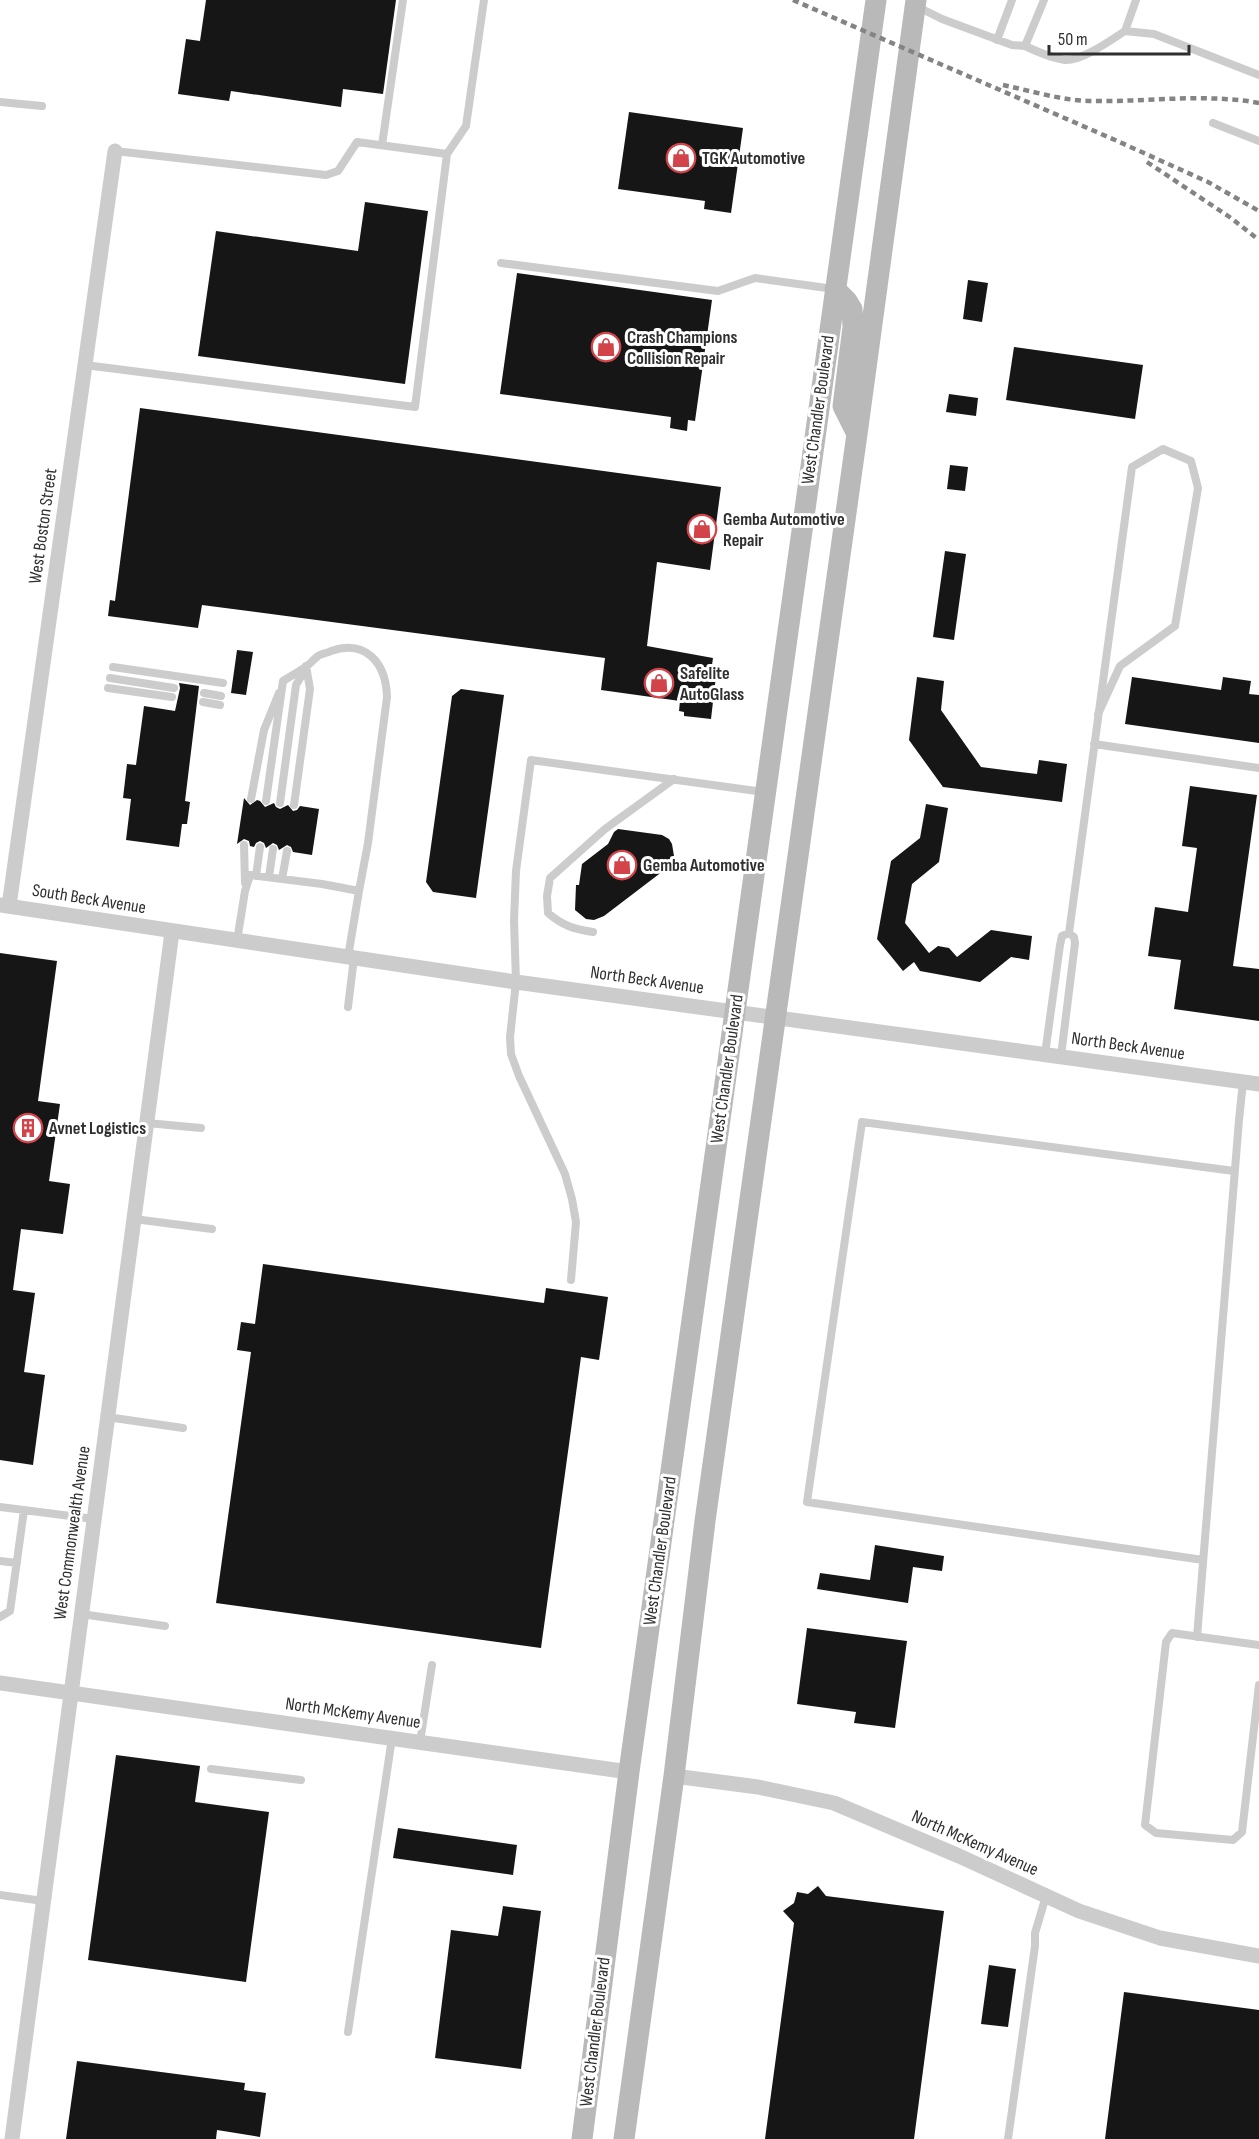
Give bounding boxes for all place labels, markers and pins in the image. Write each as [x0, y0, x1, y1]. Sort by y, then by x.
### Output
shop icon: TGK Automotive [665, 142, 697, 174]
place label: TGK Automotive [702, 148, 805, 169]
place label: Crash Champions Collision Repair [627, 327, 737, 369]
shop icon: Crash Champions Collision Repair [590, 331, 622, 363]
place label: Gemba Automotive Repair [723, 509, 845, 551]
shop icon: Gemba Automotive Repair [686, 513, 718, 545]
place label: Safelite AutoGlass [679, 663, 744, 705]
shop icon: Safelite AutoGlass [643, 667, 675, 699]
shop icon: Gemba Automotive [606, 849, 638, 881]
place label: Gemba Automotive [643, 855, 765, 876]
building icon: Avnet Logistics [12, 1112, 44, 1144]
place label: Avnet Logistics [48, 1118, 146, 1139]

